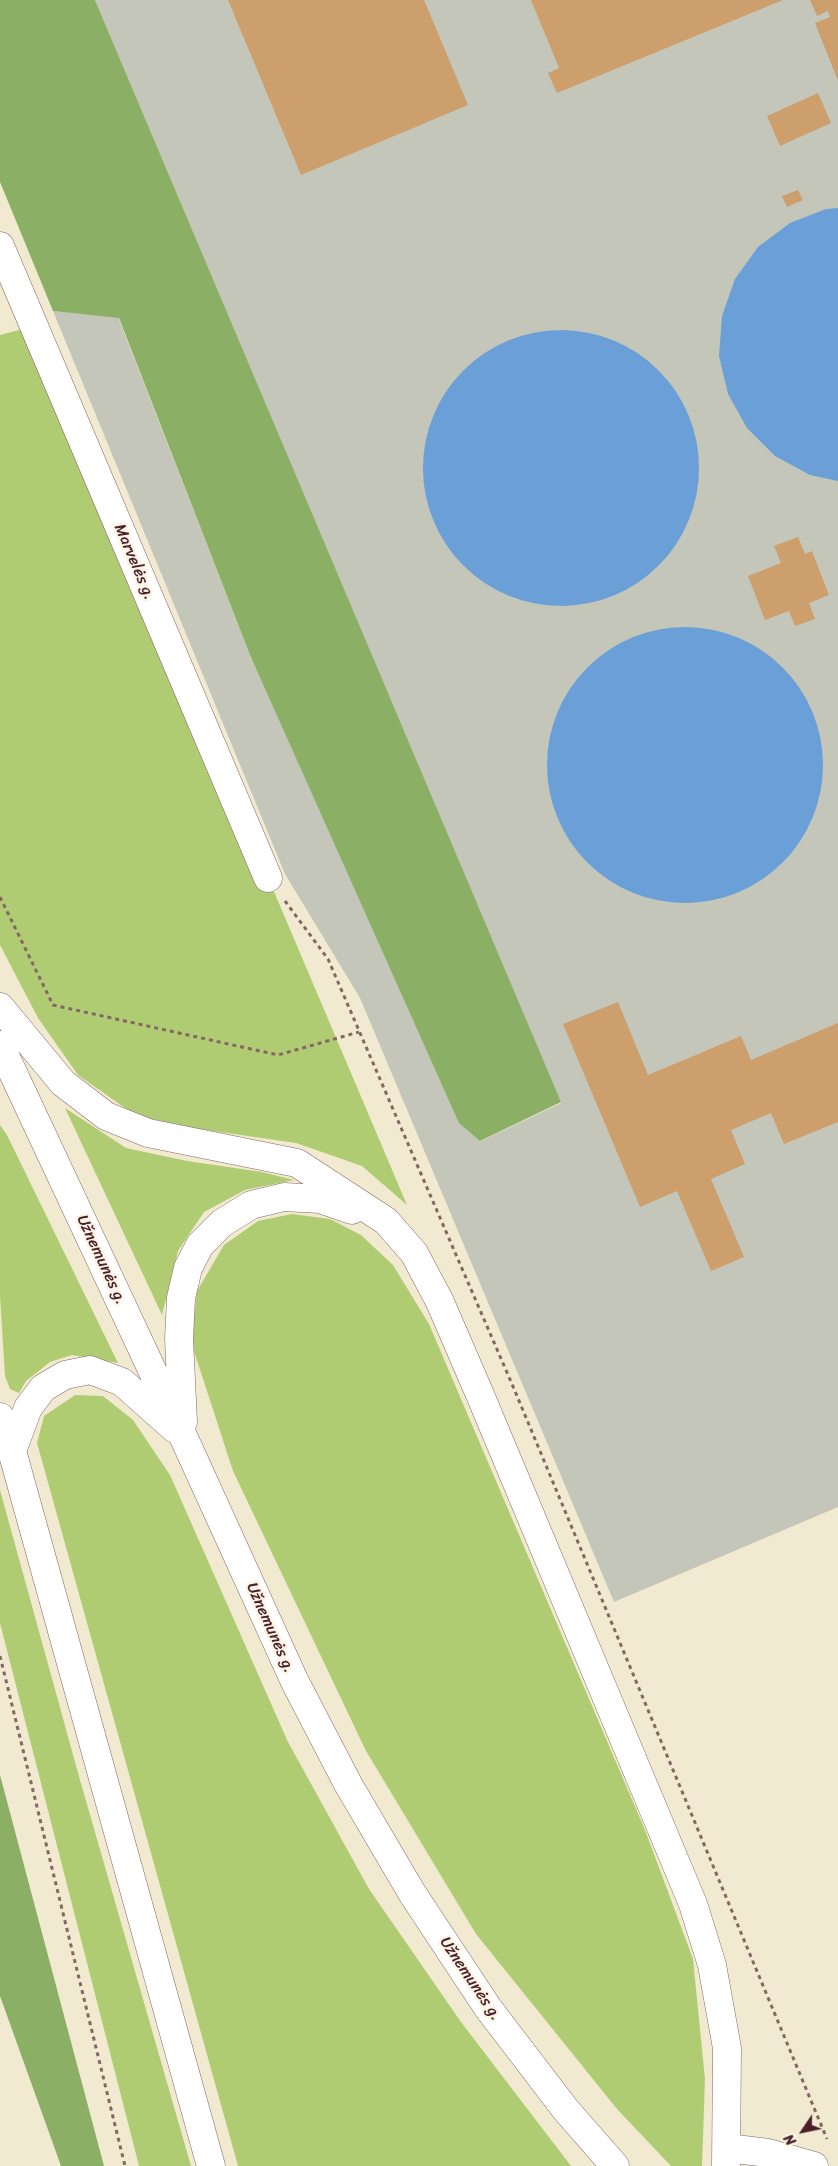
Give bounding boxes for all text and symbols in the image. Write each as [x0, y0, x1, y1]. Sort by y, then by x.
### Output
street label: Marvelės g. [109, 521, 159, 603]
street label: Užnemunės g. [72, 1212, 130, 1308]
street label: Užnemunės g. [242, 1580, 298, 1676]
street label: Užnemunės g. [435, 1934, 505, 2024]
north arrow [778, 2106, 828, 2156]
text: N [777, 2129, 803, 2151]

